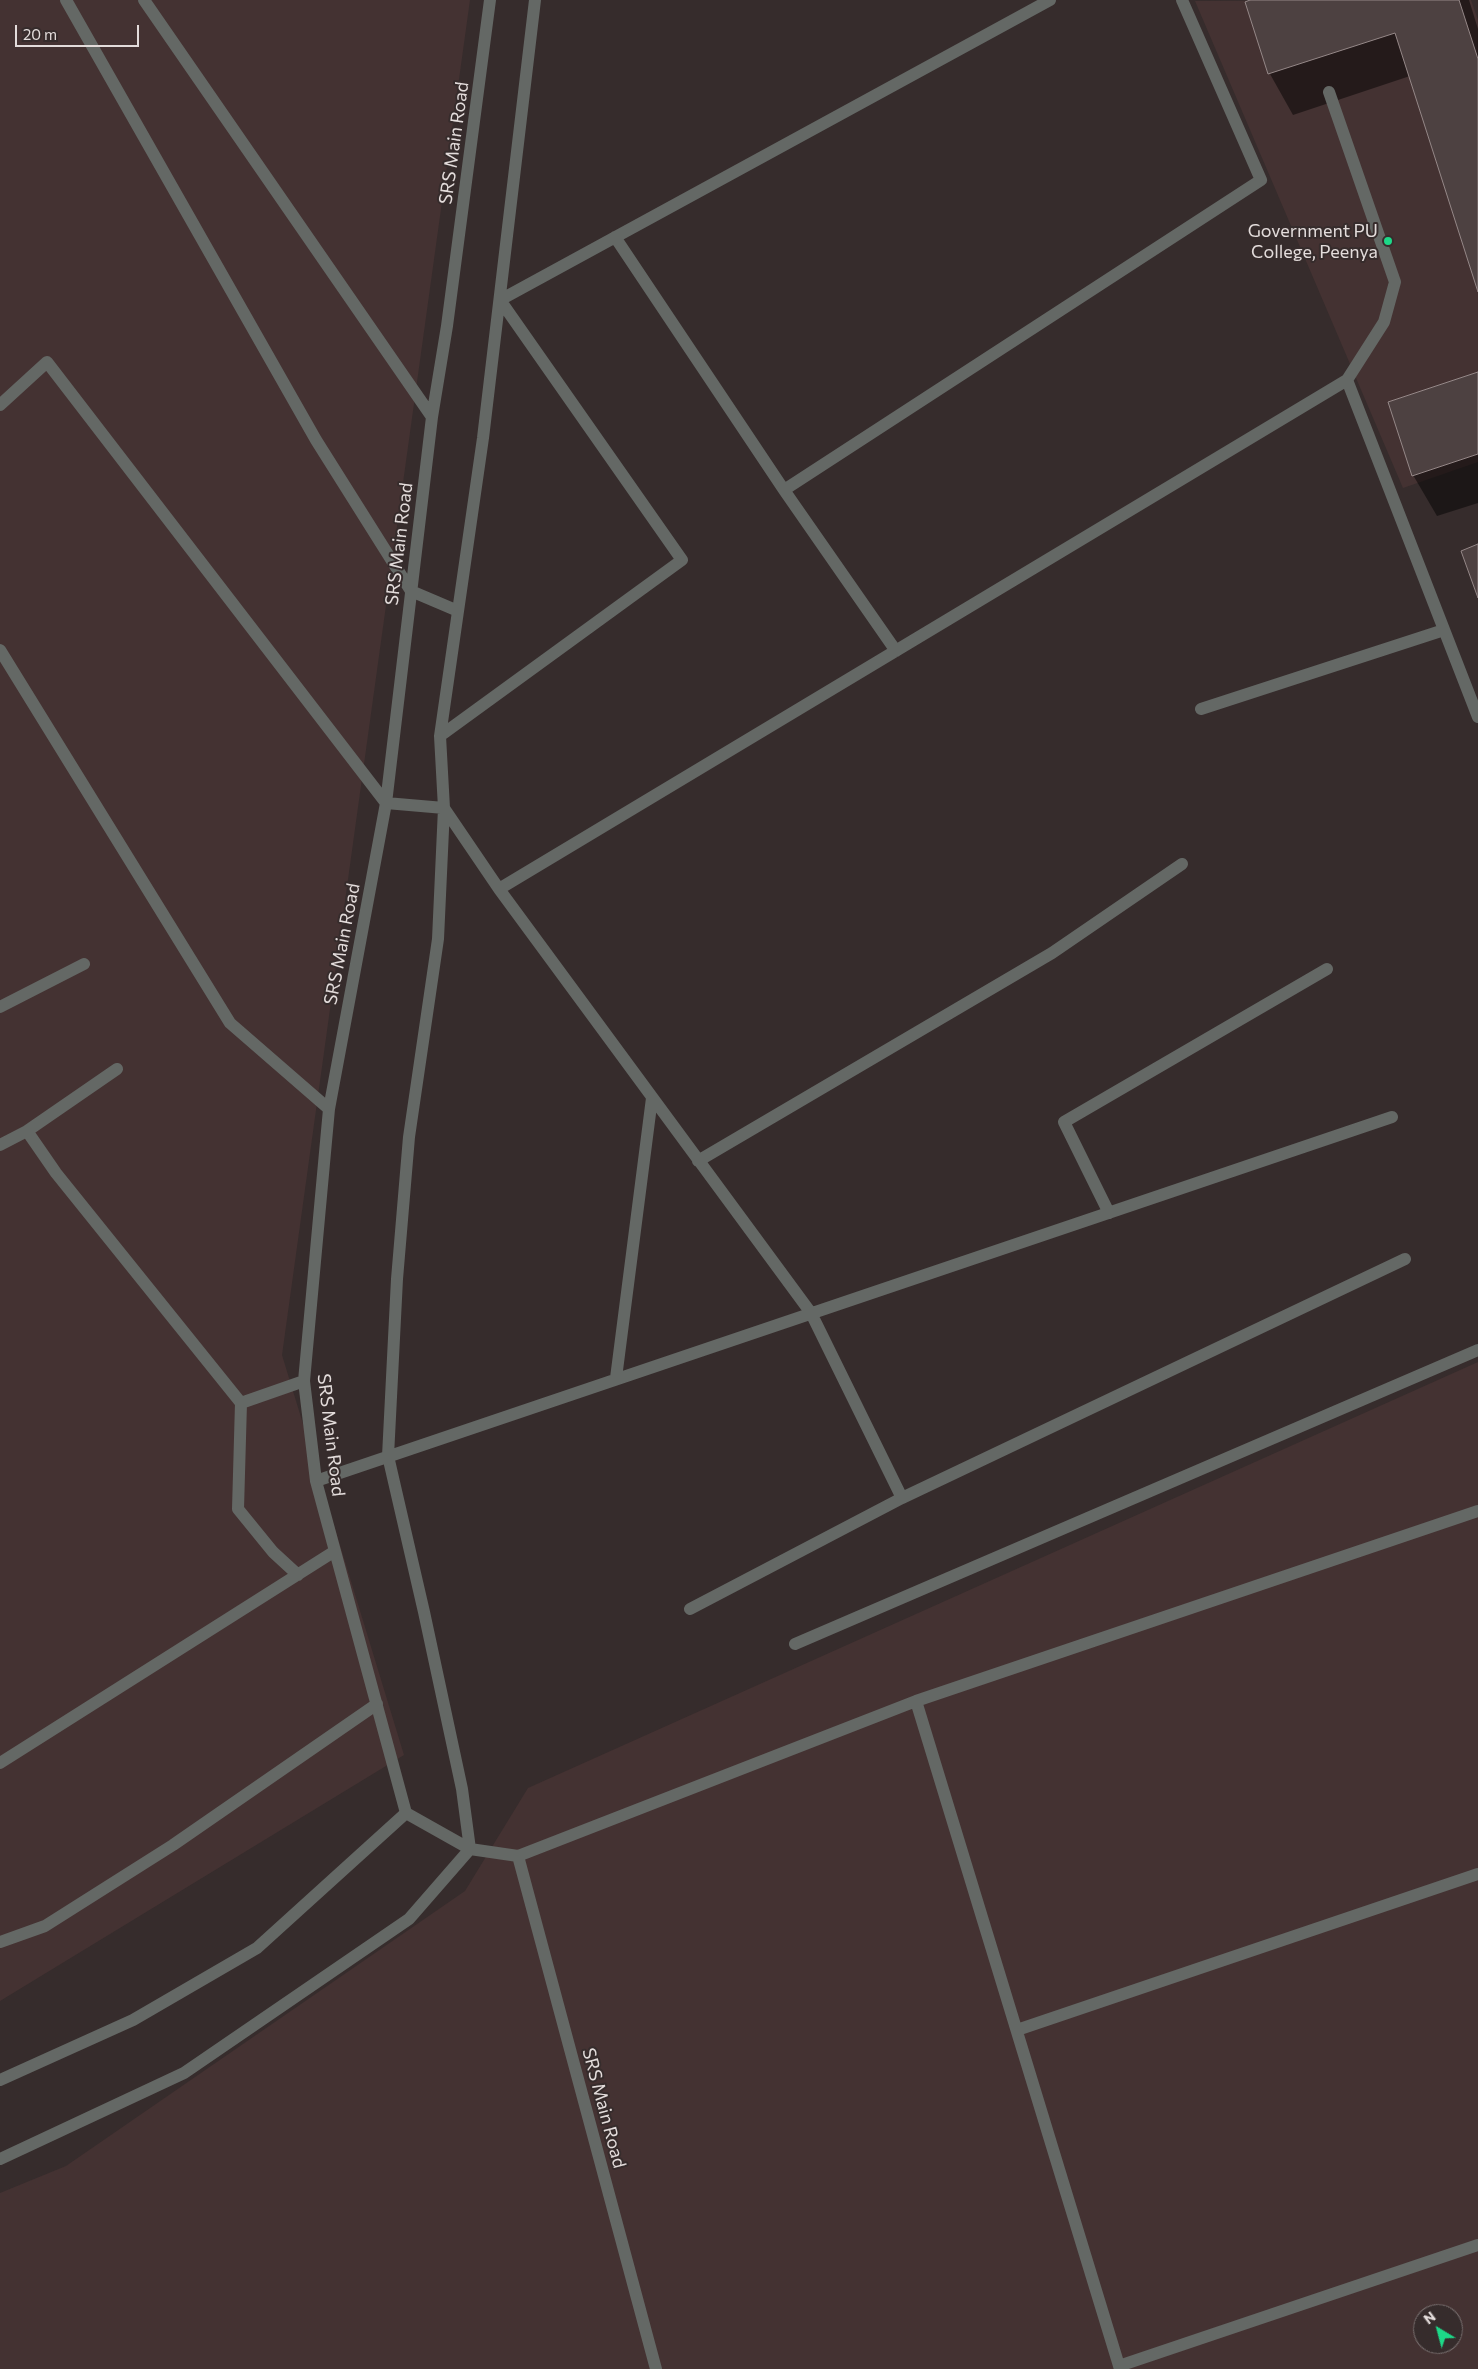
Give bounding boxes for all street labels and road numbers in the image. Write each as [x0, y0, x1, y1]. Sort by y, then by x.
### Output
street label: SRS Main Road [435, 80, 473, 206]
street label: SRS Main Road [381, 481, 417, 607]
street label: SRS Main Road [320, 881, 364, 1007]
street label: SRS Main Road [313, 1372, 349, 1498]
street label: SRS Main Road [578, 2046, 630, 2170]

